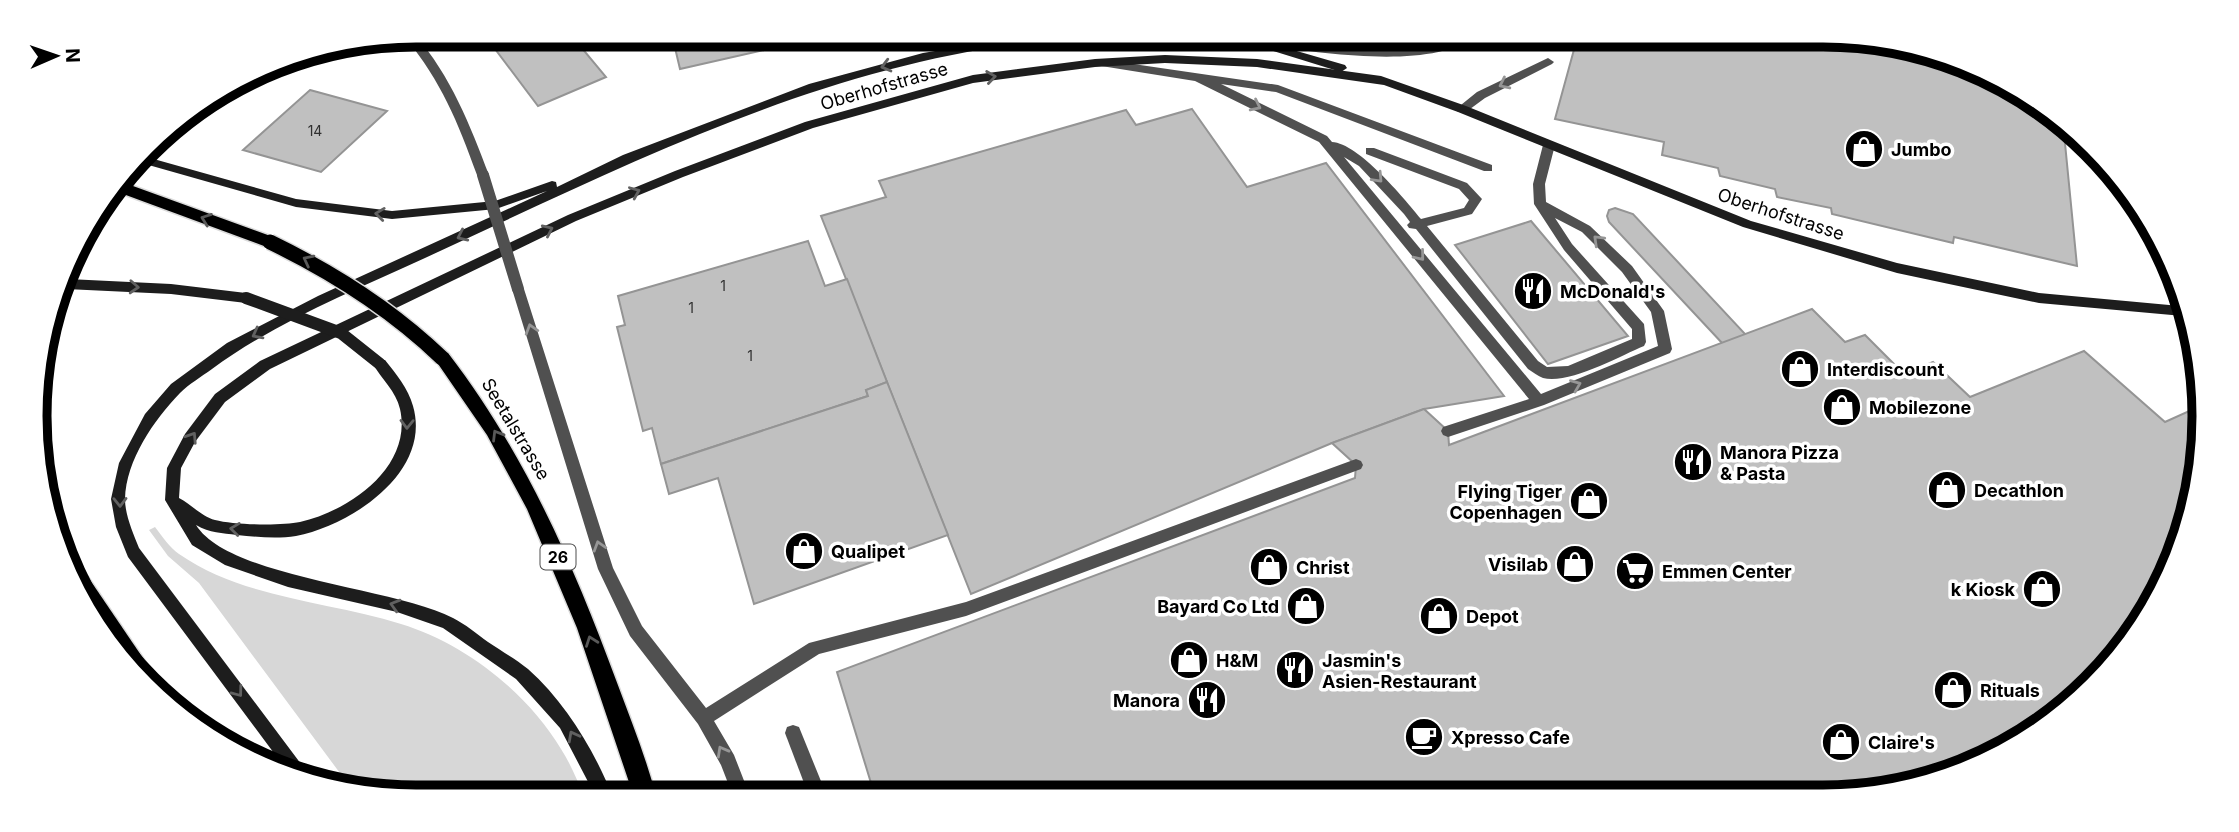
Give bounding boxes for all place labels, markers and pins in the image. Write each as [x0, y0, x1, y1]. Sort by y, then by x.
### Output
shop icon: Jumbo [1843, 128, 1885, 170]
place label: Jumbo [1891, 139, 1952, 160]
restaurant icon: McDonald's [1512, 270, 1554, 312]
place label: McDonald's [1560, 281, 1665, 302]
shop icon: Interdiscount [1779, 348, 1821, 390]
place label: Interdiscount [1827, 359, 1945, 380]
shop icon: Mobilezone [1821, 386, 1863, 428]
place label: Mobilezone [1869, 397, 1971, 418]
restaurant icon: Manora Pizza & Pasta [1672, 441, 1714, 483]
place label: Manora Pizza & Pasta [1720, 442, 1839, 484]
shop icon: Decathlon [1926, 469, 1968, 511]
shop icon: Flying Tiger Copenhagen [1568, 480, 1610, 522]
place label: Decathlon [1974, 480, 2064, 501]
place label: Flying Tiger Copenhagen [1449, 481, 1562, 523]
shop icon: Qualipet [783, 530, 825, 572]
place label: Qualipet [831, 541, 905, 562]
shop icon: Visilab [1554, 543, 1596, 585]
shop icon: Christ [1248, 546, 1290, 588]
supermarket icon: Emmen Center [1614, 550, 1656, 592]
place label: Visilab [1488, 554, 1548, 575]
place label: Christ [1296, 557, 1350, 578]
place label: Emmen Center [1662, 561, 1792, 582]
shop icon: k Kiosk [2021, 568, 2063, 610]
place label: k Kiosk [1951, 579, 2016, 600]
shop icon: Bayard Co Ltd [1285, 585, 1327, 627]
shop icon: Depot [1418, 595, 1460, 637]
place label: Bayard Co Ltd [1157, 596, 1279, 617]
place label: Depot [1466, 606, 1519, 627]
shop icon: H&M [1168, 639, 1210, 681]
restaurant icon: Jasmin's Asien-Restaurant [1274, 649, 1316, 691]
place label: H&M [1216, 650, 1258, 671]
place label: Jasmin's Asien-Restaurant [1322, 650, 1477, 692]
shop icon: Rituals [1932, 669, 1974, 711]
restaurant icon: Manora [1186, 679, 1228, 721]
place label: Rituals [1980, 680, 2040, 701]
place label: Manora [1113, 690, 1180, 711]
cafe icon: Xpresso Cafe [1403, 716, 1445, 758]
shop icon: Claire's [1820, 721, 1862, 763]
place label: Xpresso Cafe [1451, 727, 1570, 748]
place label: Claire's [1868, 732, 1935, 753]

